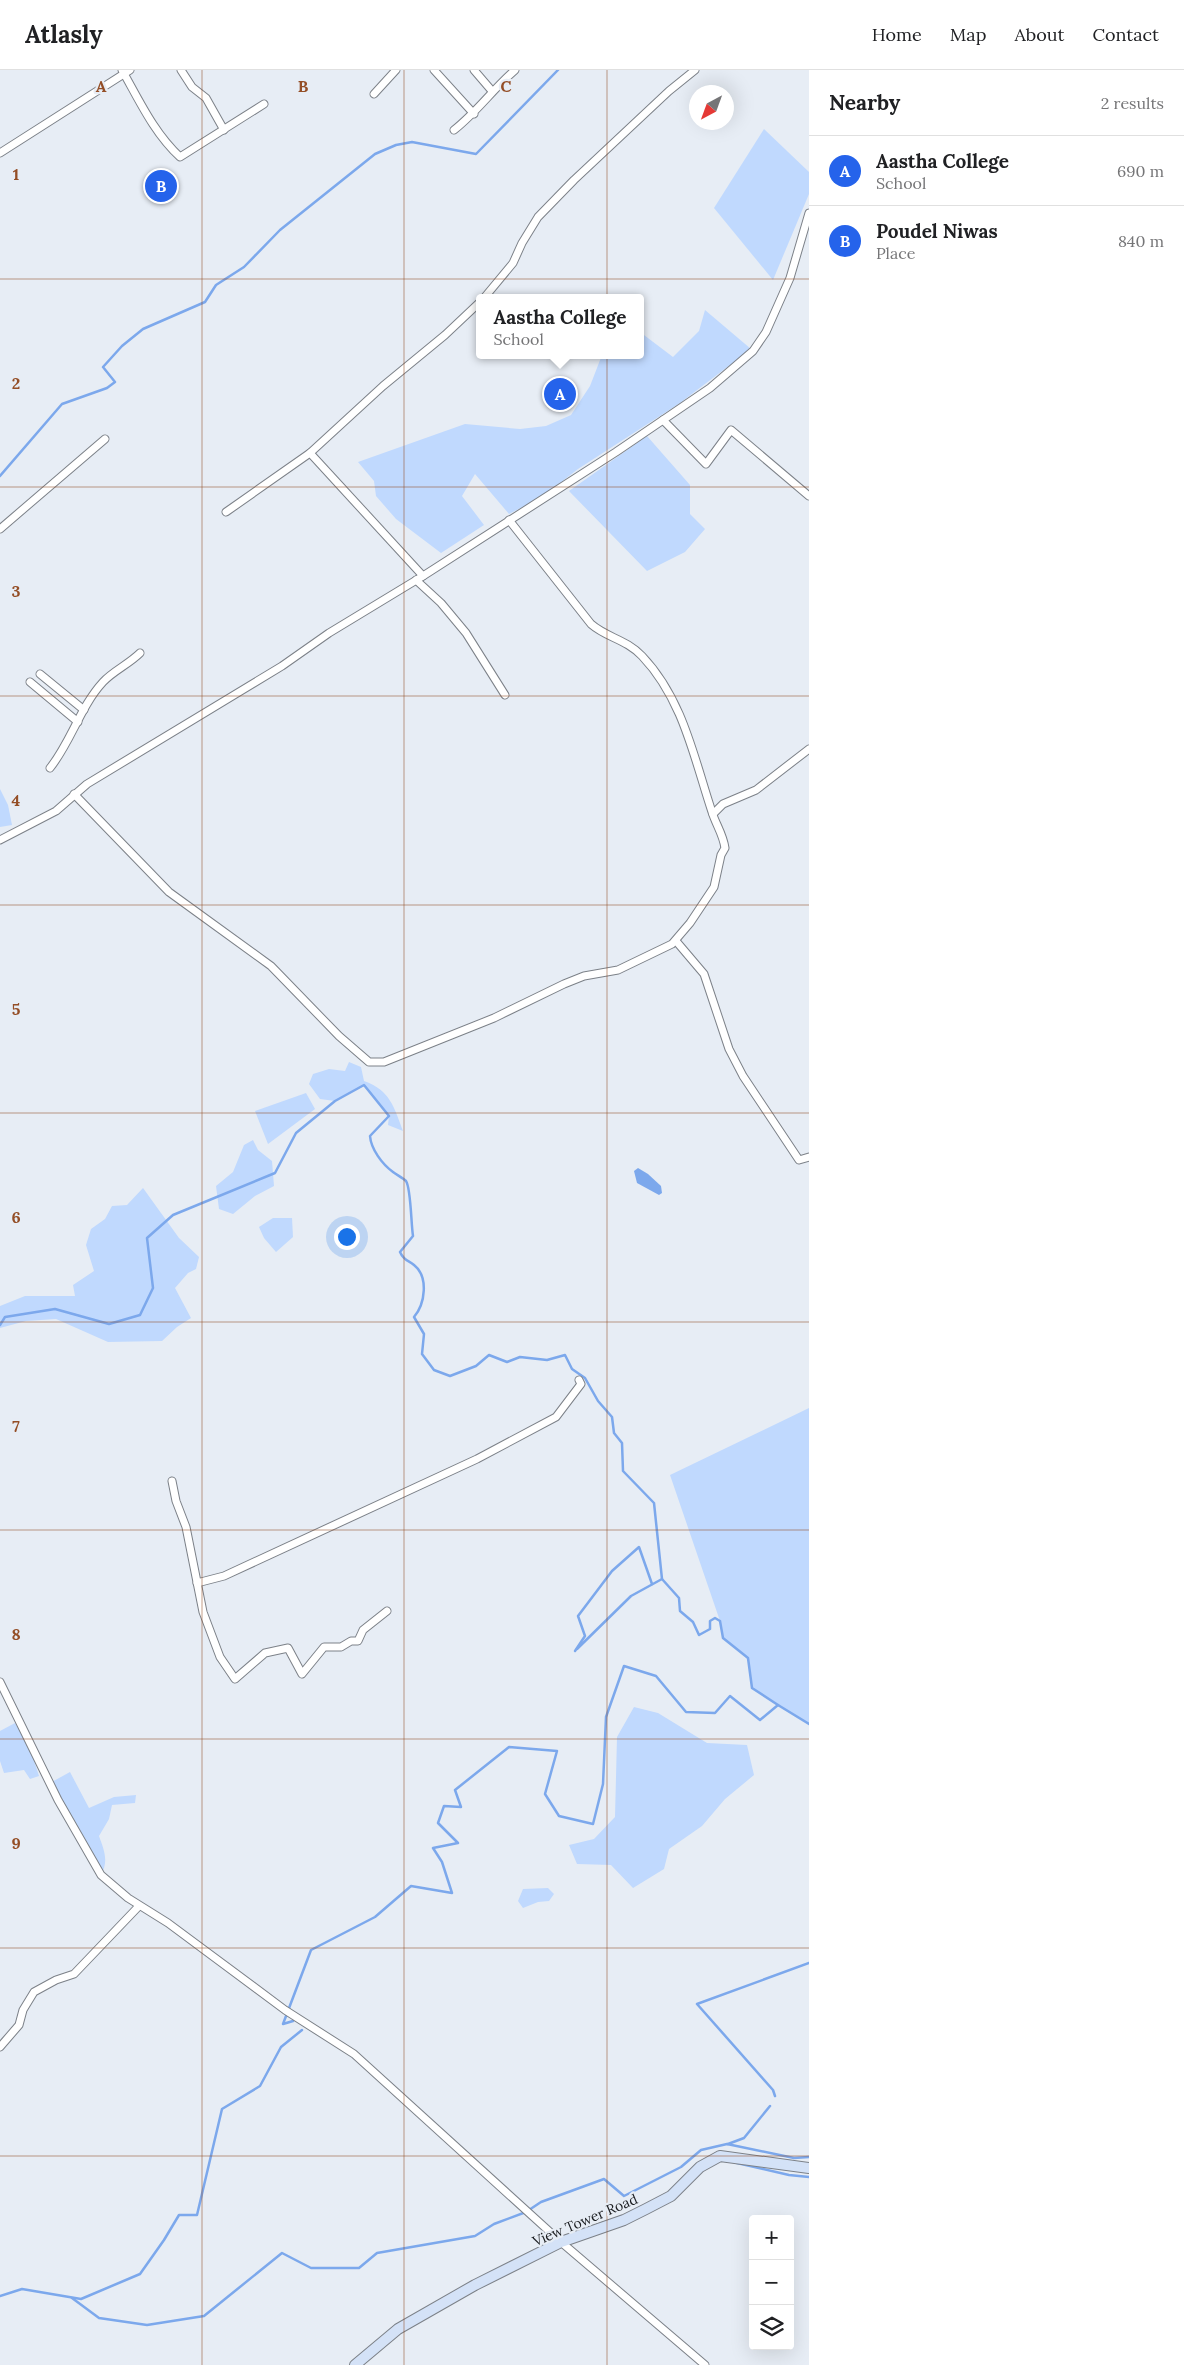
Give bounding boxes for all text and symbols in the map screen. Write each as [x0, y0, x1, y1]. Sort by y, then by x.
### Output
text: Atlasly [25, 19, 103, 50]
text: Home [872, 23, 922, 46]
text: Map [950, 23, 986, 46]
text: About [1014, 23, 1064, 46]
text: Contact [1092, 23, 1159, 46]
text: A [96, 76, 107, 96]
text: B [298, 76, 309, 96]
text: C [500, 76, 512, 96]
north arrow [689, 85, 734, 130]
text: Nearby [829, 89, 900, 116]
text: 2 results [1101, 93, 1164, 113]
text: Aastha College [876, 149, 1009, 173]
text: A [840, 161, 850, 181]
text: 690 m [1117, 161, 1164, 181]
text: 1 [13, 164, 19, 184]
pin: B [145, 167, 177, 205]
text: School [876, 173, 926, 193]
text: Poudel Niwas [876, 219, 998, 243]
text: B [840, 231, 850, 251]
text: 840 m [1118, 231, 1164, 251]
text: Place [876, 243, 915, 263]
popup [476, 294, 644, 359]
text: Aastha College [494, 305, 626, 329]
text: School [494, 329, 544, 349]
text: 2 [12, 373, 20, 393]
pin: A [544, 375, 576, 413]
text: 3 [12, 581, 21, 601]
text: 4 [12, 790, 21, 810]
text: 5 [12, 999, 21, 1019]
text: 6 [11, 1207, 21, 1227]
your location [334, 1224, 360, 1250]
text: 7 [12, 1416, 20, 1436]
text: 8 [11, 1624, 21, 1644]
text: 9 [11, 1833, 21, 1853]
street label: View Tower Road [529, 2190, 640, 2251]
map controls [749, 2215, 794, 2350]
button: + [749, 2215, 794, 2260]
button: − [749, 2260, 794, 2305]
button: layers [749, 2305, 794, 2350]

